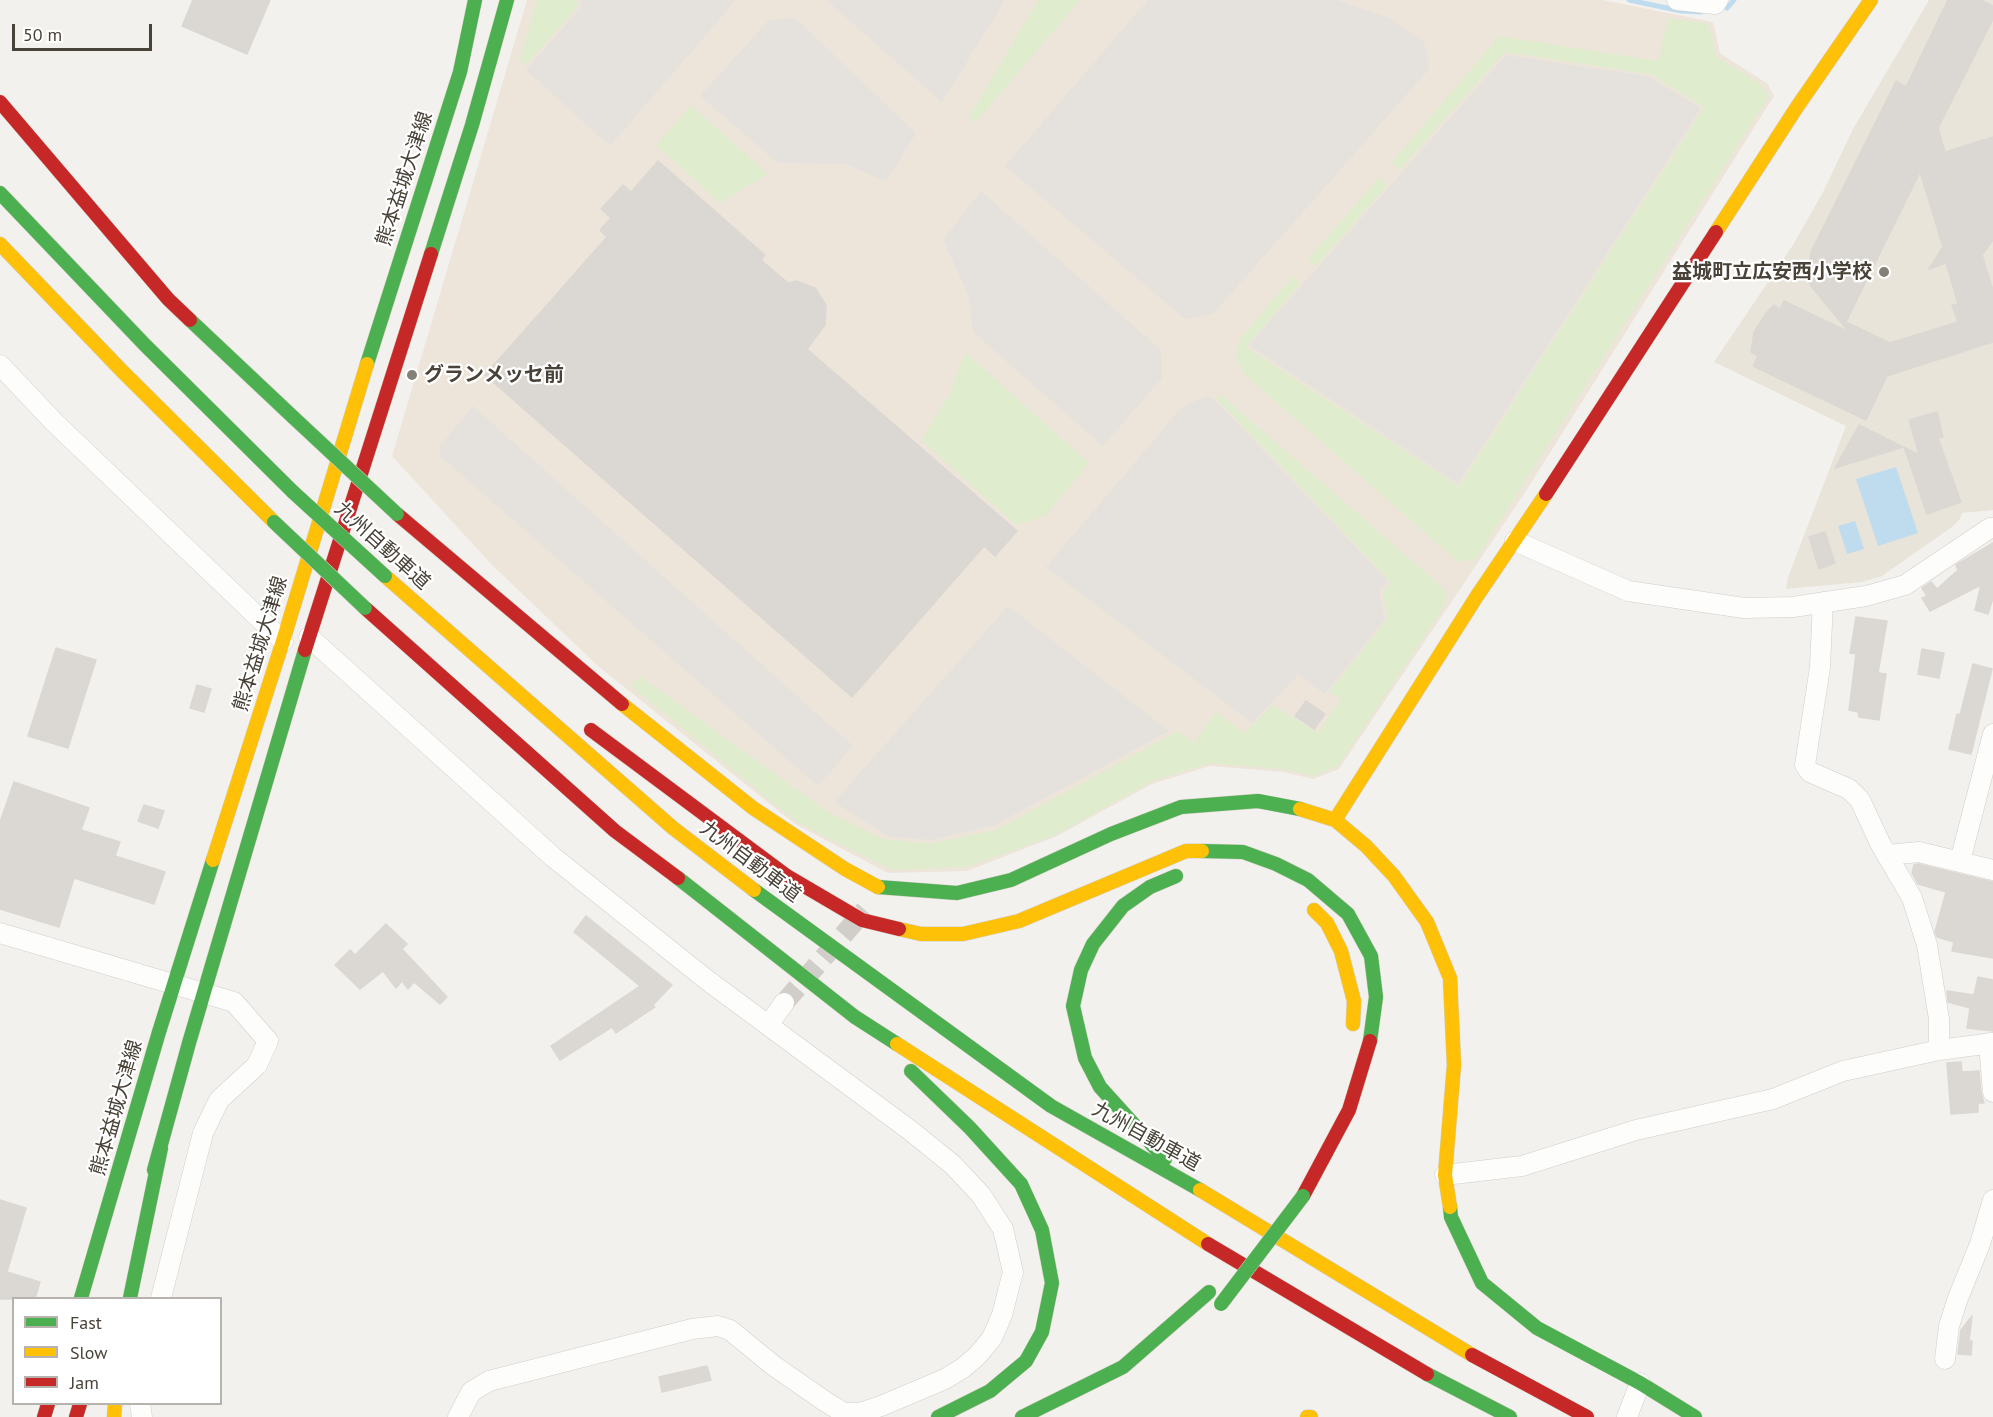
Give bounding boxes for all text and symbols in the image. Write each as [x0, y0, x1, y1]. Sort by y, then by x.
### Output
scale bar [15, 12, 154, 50]
text: 50 m [23, 23, 62, 46]
street label: 熊本益城大津線 [372, 109, 438, 249]
place label: 益城町立広安西小学校 [1672, 260, 1872, 284]
marker: 益城町立広安西小学校 [1877, 265, 1891, 279]
place label: グランメッセ前 [424, 363, 564, 387]
marker: グランメッセ前 [405, 368, 419, 382]
street label: 九州自動車道 [329, 497, 435, 595]
street label: 熊本益城大津線 [229, 574, 293, 714]
street label: 九州自動車道 [695, 816, 805, 908]
street label: 熊本益城大津線 [86, 1037, 148, 1179]
street label: 九州自動車道 [1088, 1097, 1204, 1177]
legend [12, 1297, 222, 1405]
text: Fast [70, 1311, 102, 1334]
text: Slow [70, 1341, 108, 1364]
text: Jam [70, 1371, 99, 1394]

